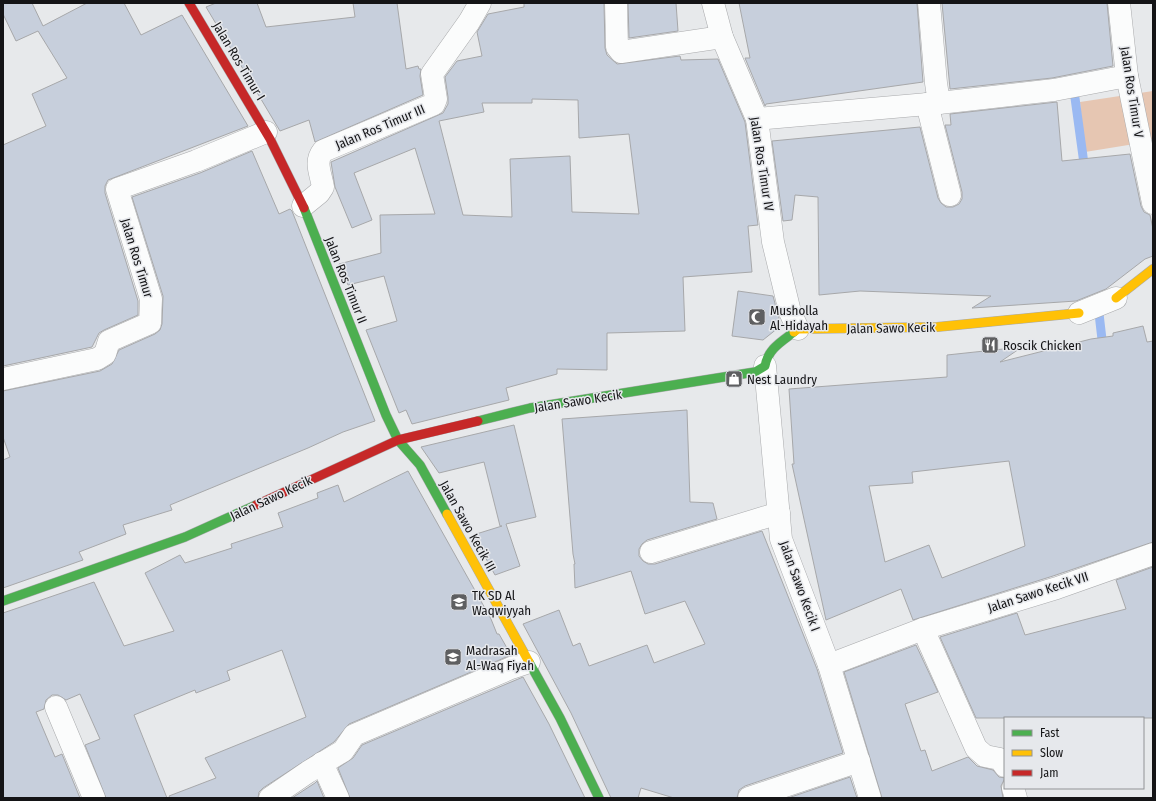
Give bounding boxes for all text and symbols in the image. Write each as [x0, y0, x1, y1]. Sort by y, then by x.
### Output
street label: Jalan Ros Timur I [210, 19, 268, 103]
street label: Jalan Ros Timur V [1117, 45, 1147, 139]
street label: Jalan Ros Timur III [333, 101, 427, 153]
street label: Jalan Ros Timur IV [747, 116, 777, 213]
street label: Jalan Ros Timur [118, 216, 156, 300]
street label: Jalan Ros Timur II [322, 234, 370, 326]
place label: Musholla Al-Hidayah [770, 303, 828, 333]
mosque icon: Musholla Al-Hidayah [747, 307, 767, 327]
street label: Jalan Sawo Kecik [847, 320, 936, 336]
restaurant icon: Roscik Chicken [980, 335, 1000, 355]
place label: Roscik Chicken [1003, 338, 1082, 353]
shop icon: Nest Laundry [724, 369, 744, 389]
place label: Nest Laundry [747, 372, 817, 387]
street label: Jalan Sawo Kecik [533, 387, 624, 415]
street label: Jalan Sawo Kecik [228, 472, 315, 524]
street label: Jalan Sawo Kecik III [437, 478, 499, 574]
street label: Jalan Sawo Kecik I [777, 539, 823, 633]
street label: Jalan Sawo Kecik VII [986, 569, 1090, 615]
place label: TK SD Al Waqwiyyah [472, 588, 531, 618]
school or university icon: TK SD Al Waqwiyyah [449, 592, 469, 612]
place label: Madrasah Al-Waq Fiyah [466, 643, 534, 673]
school or university icon: Madrasah Al-Waq Fiyah [443, 647, 463, 667]
legend [1004, 717, 1144, 789]
text: Fast [1040, 726, 1059, 740]
text: Slow [1040, 746, 1063, 760]
text: Jam [1040, 766, 1058, 780]

